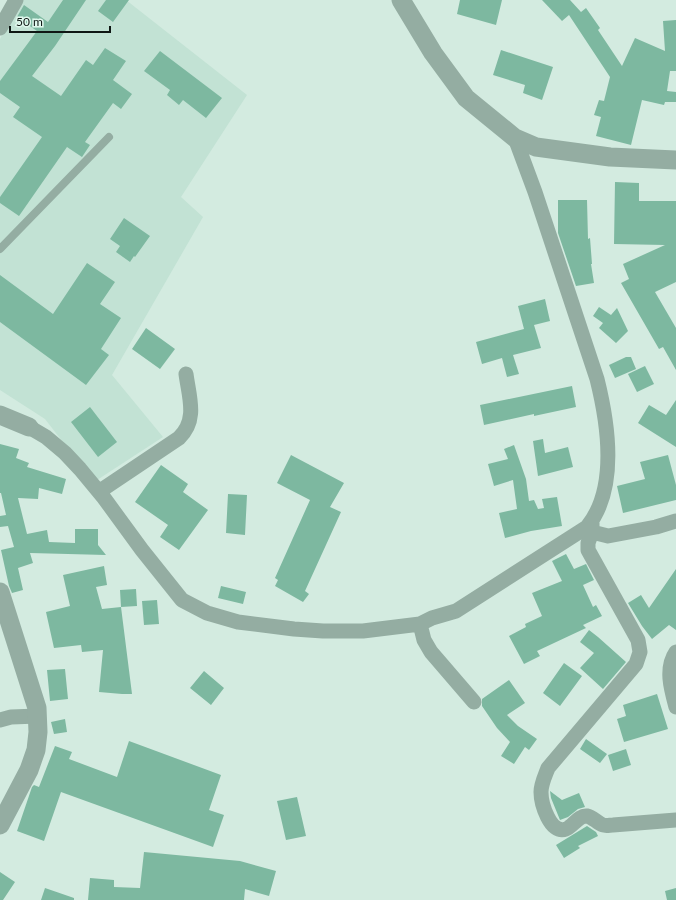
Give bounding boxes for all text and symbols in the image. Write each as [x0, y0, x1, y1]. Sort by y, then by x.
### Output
scale bar [10, 8, 110, 34]
text: 50 m [16, 14, 43, 29]

